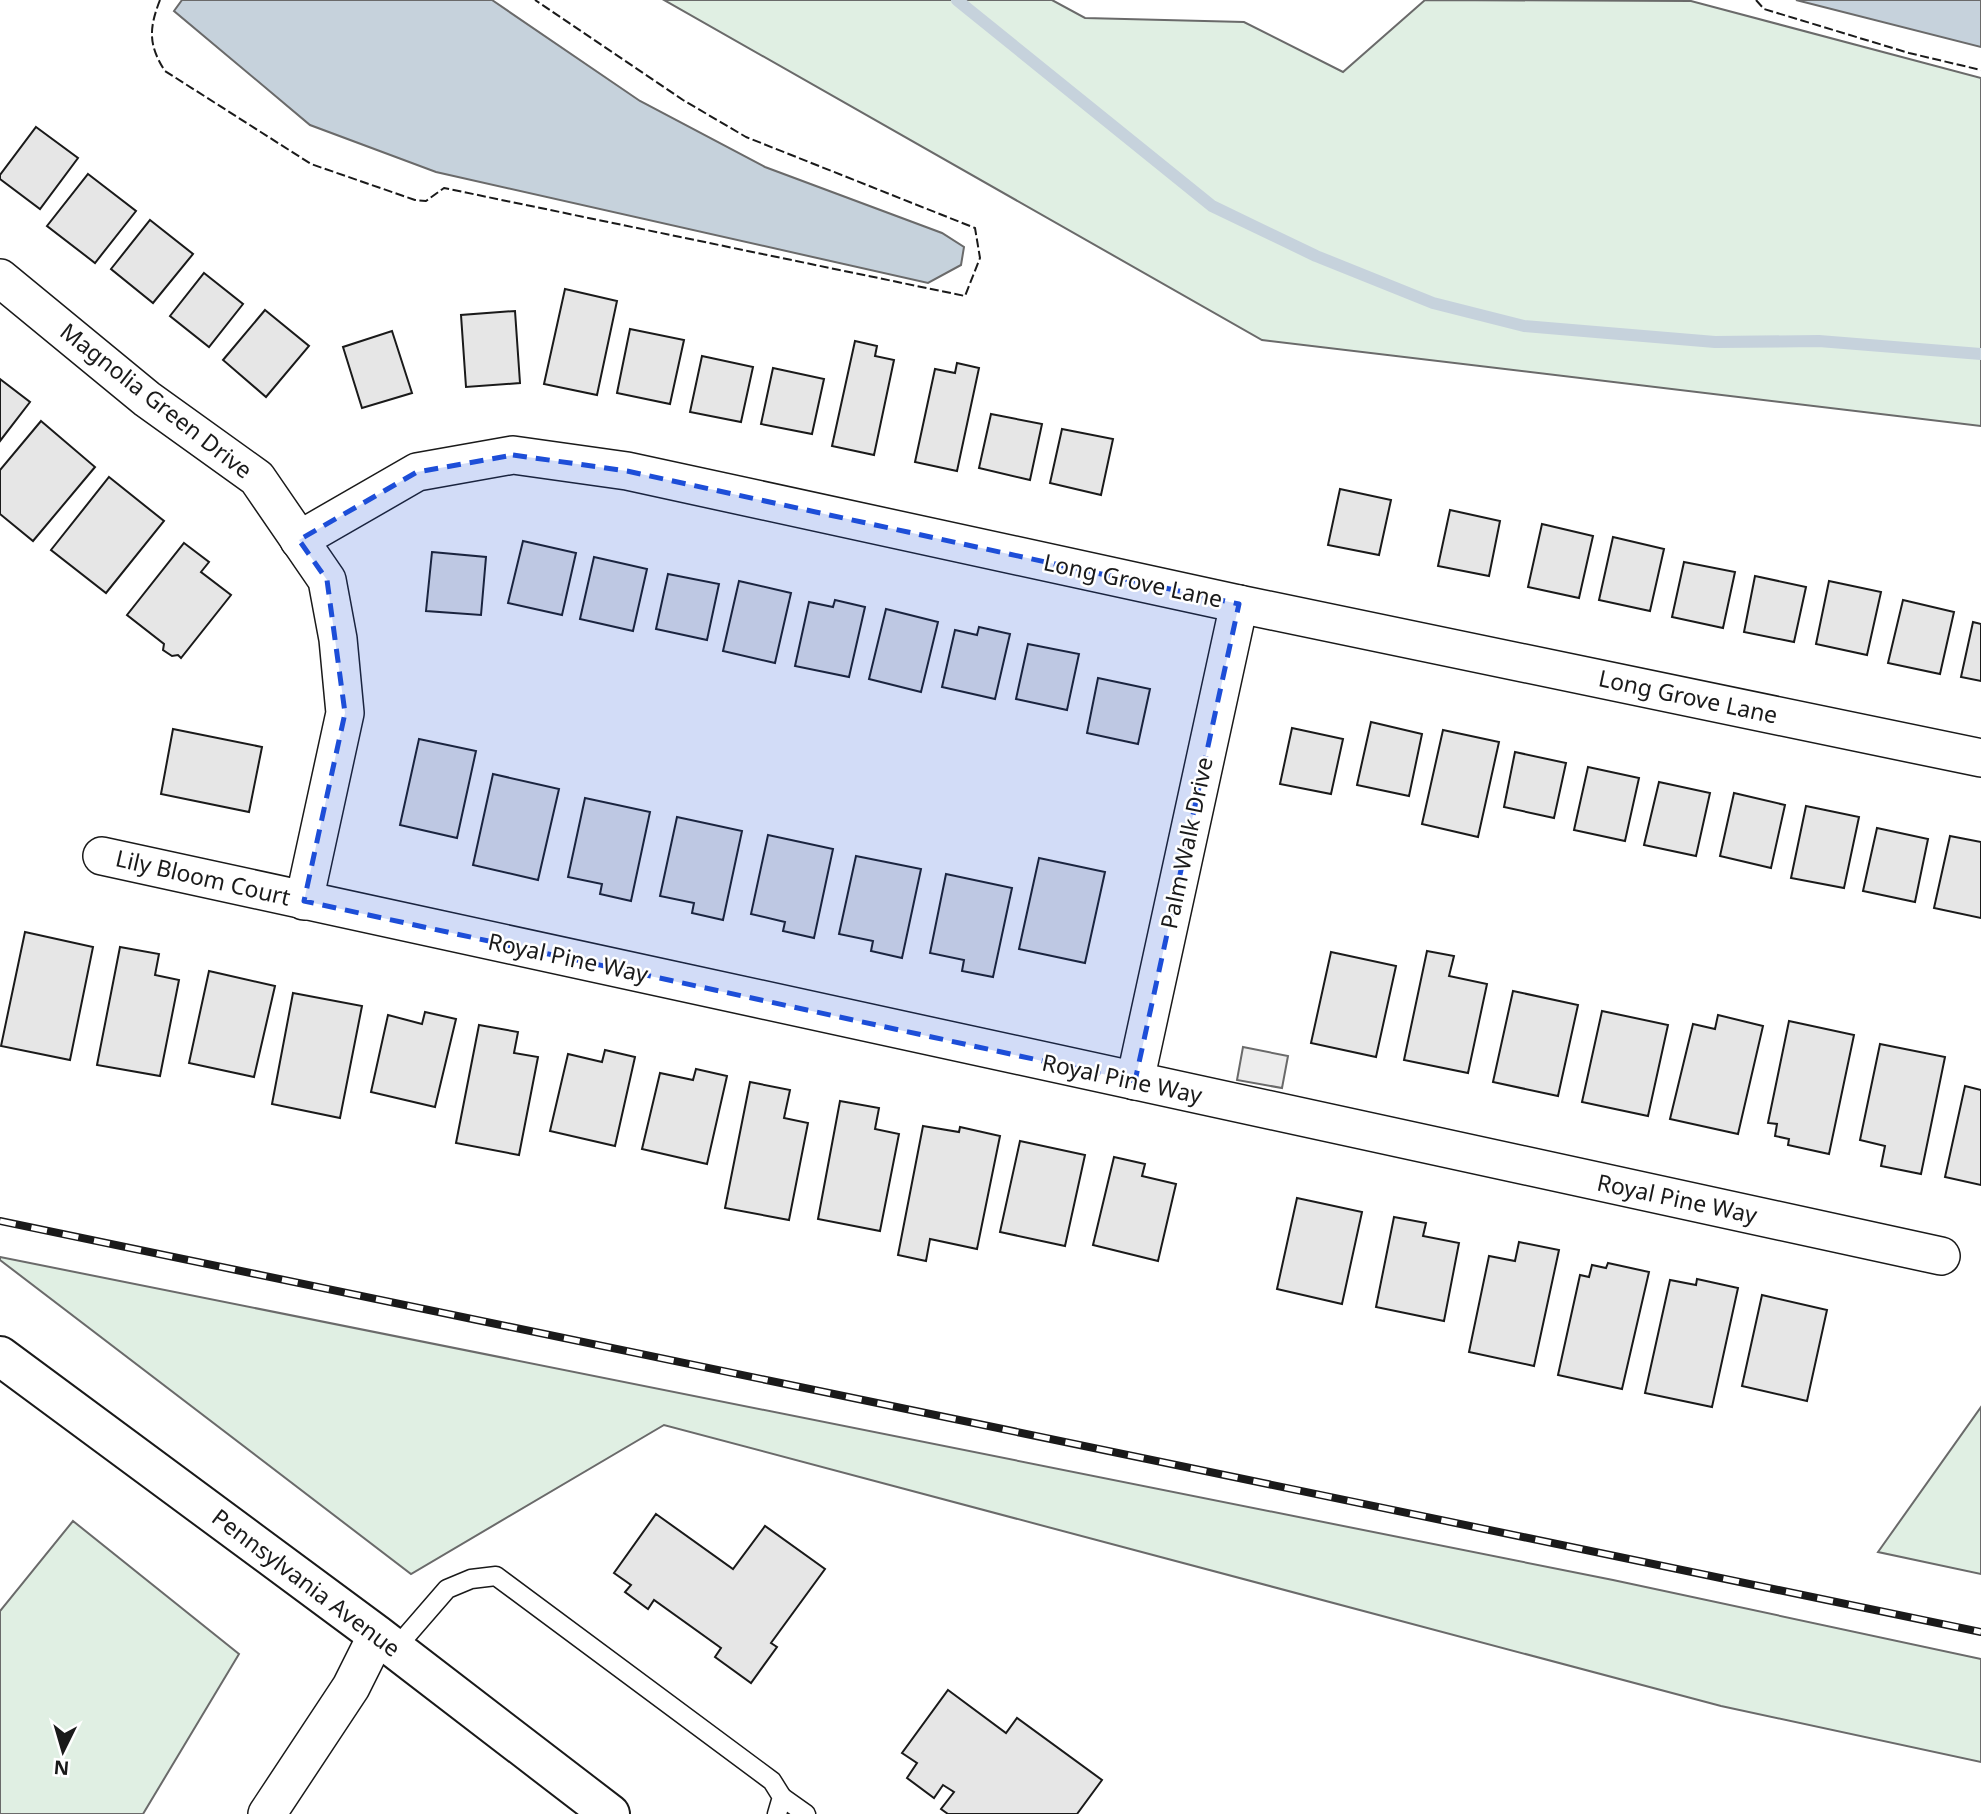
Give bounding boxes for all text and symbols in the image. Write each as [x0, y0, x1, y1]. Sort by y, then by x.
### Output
street label: Magnolia Green Drive [54, 315, 259, 485]
street label: Long Grove Lane [1041, 545, 1226, 615]
street label: Long Grove Lane [1596, 661, 1781, 731]
street label: Palm Walk Drive [1152, 754, 1220, 932]
street label: Lily Bloom Court [113, 841, 294, 913]
street label: Royal Pine Way [485, 924, 651, 990]
street label: Royal Pine Way [1039, 1045, 1205, 1111]
street label: Royal Pine Way [1594, 1165, 1760, 1231]
street label: Pennsylvania Avenue [206, 1501, 407, 1664]
north arrow [28, 1716, 98, 1786]
text: N [53, 1754, 70, 1782]

